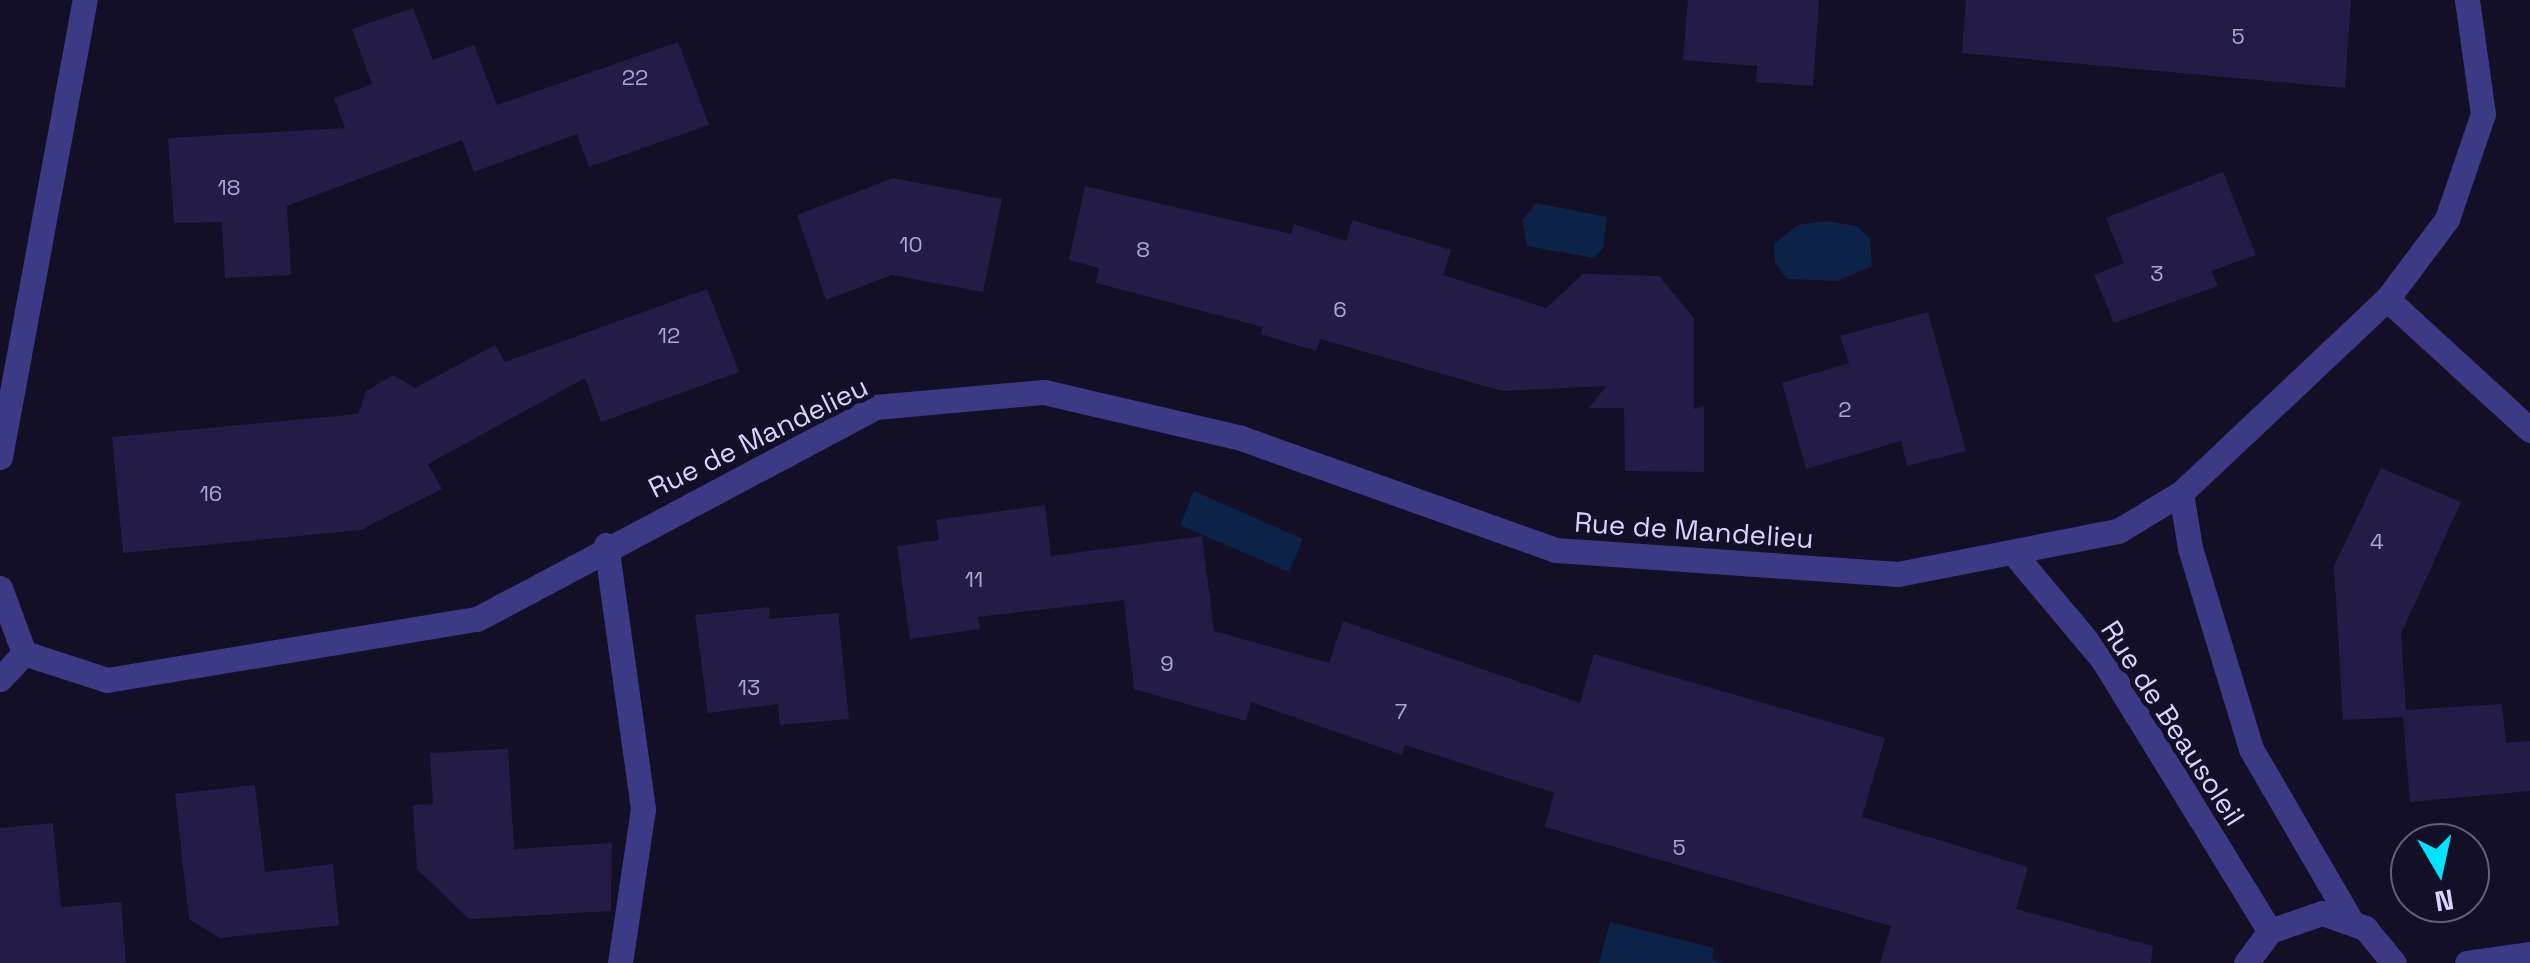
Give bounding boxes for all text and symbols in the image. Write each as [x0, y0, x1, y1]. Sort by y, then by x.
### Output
house number: 5 [2231, 24, 2245, 50]
house number: 22 [622, 65, 648, 91]
house number: 18 [218, 175, 240, 201]
house number: 10 [899, 232, 923, 258]
house number: 8 [1136, 237, 1150, 263]
house number: 3 [2150, 261, 2164, 287]
house number: 6 [1333, 297, 1347, 323]
house number: 12 [658, 323, 680, 349]
street label: Rue de Mandelieu [643, 369, 873, 505]
house number: 2 [1838, 397, 1852, 423]
house number: 16 [200, 481, 222, 507]
street label: Rue de Mandelieu [1573, 505, 1815, 555]
house number: 4 [2370, 529, 2384, 555]
house number: 11 [965, 567, 983, 593]
street label: Rue de Beausoleil [2094, 614, 2252, 832]
house number: 9 [1160, 651, 1174, 677]
house number: 13 [738, 675, 760, 701]
house number: 7 [1395, 699, 1407, 725]
north arrow [2390, 823, 2490, 923]
house number: 5 [1672, 835, 1686, 861]
text: N [2432, 881, 2456, 920]

